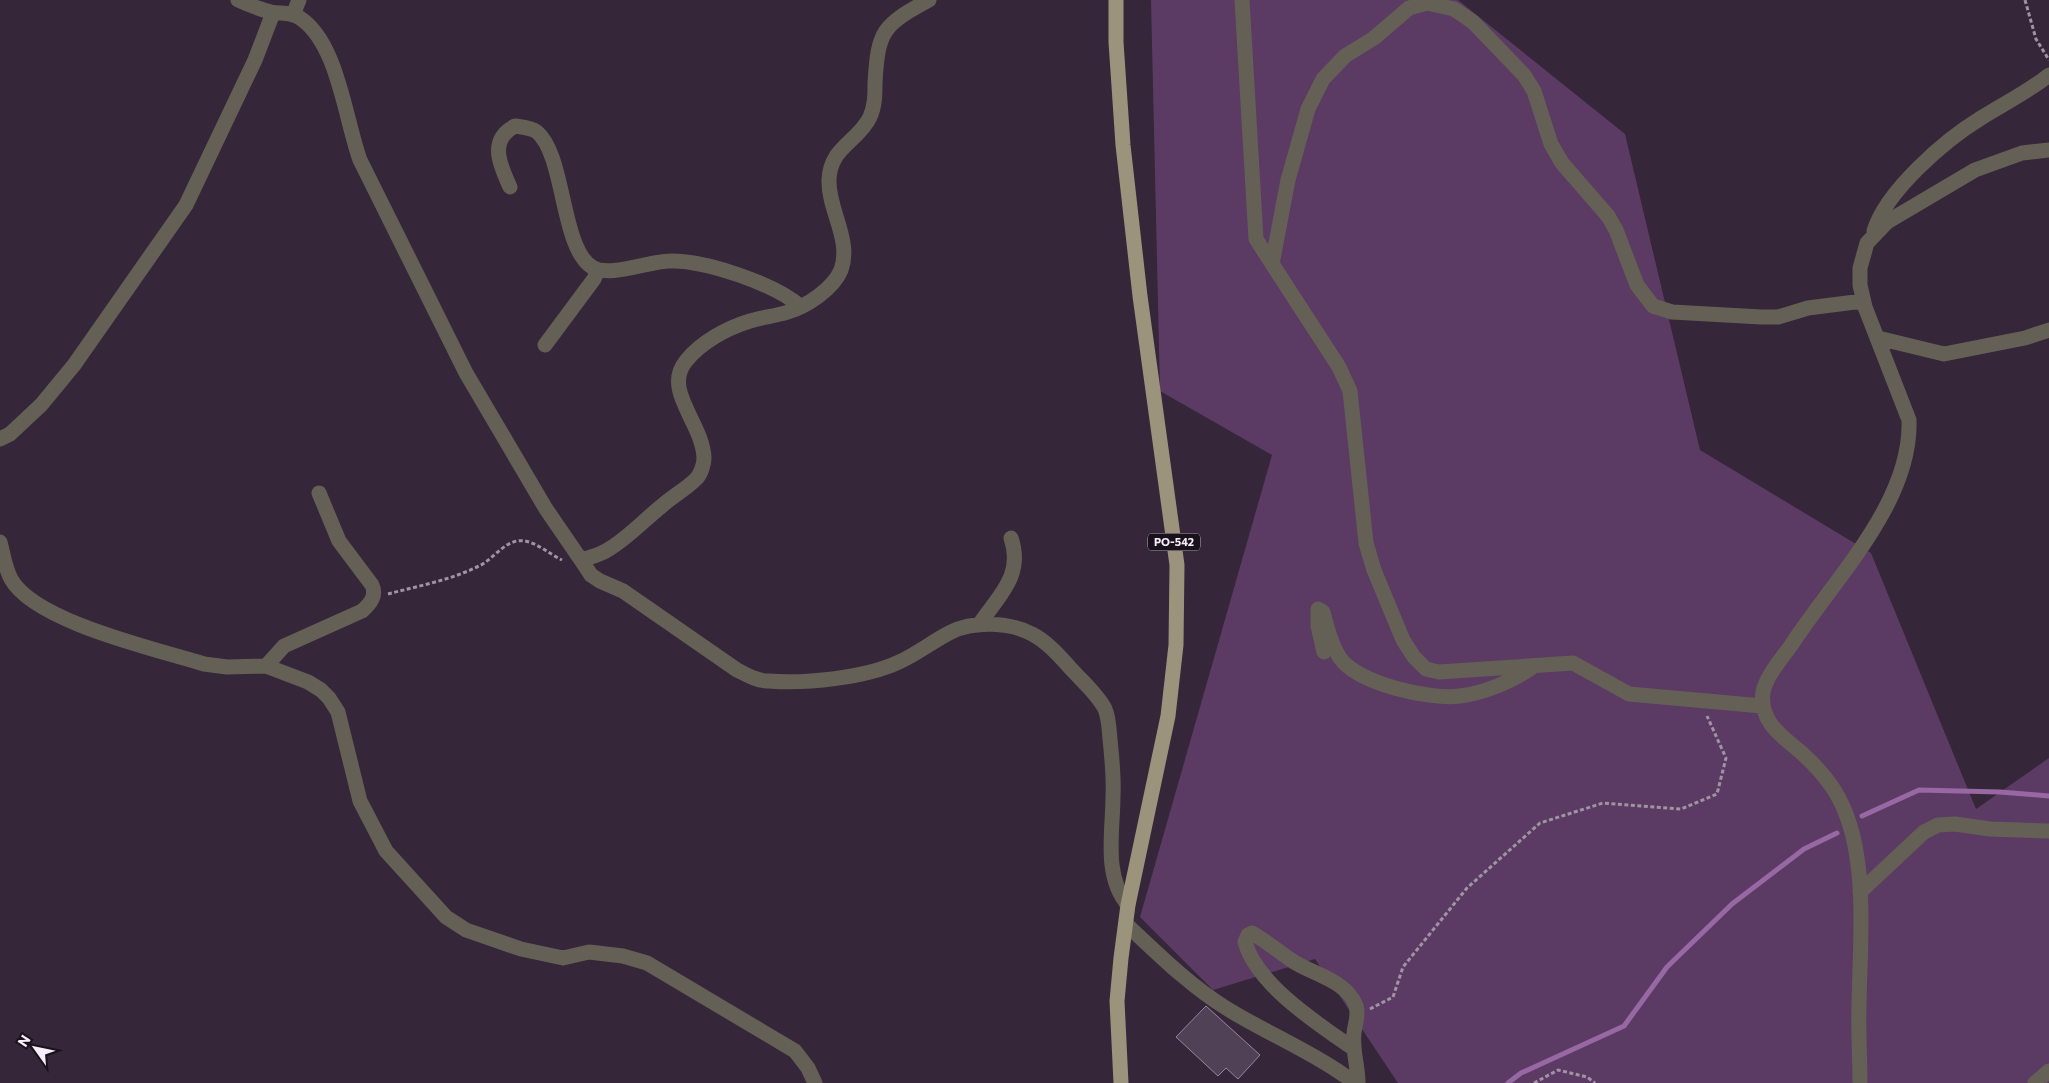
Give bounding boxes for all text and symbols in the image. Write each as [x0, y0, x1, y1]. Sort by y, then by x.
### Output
road number: PO-542 [1148, 534, 1200, 550]
north arrow [10, 1023, 60, 1073]
text: N [14, 1032, 34, 1050]

